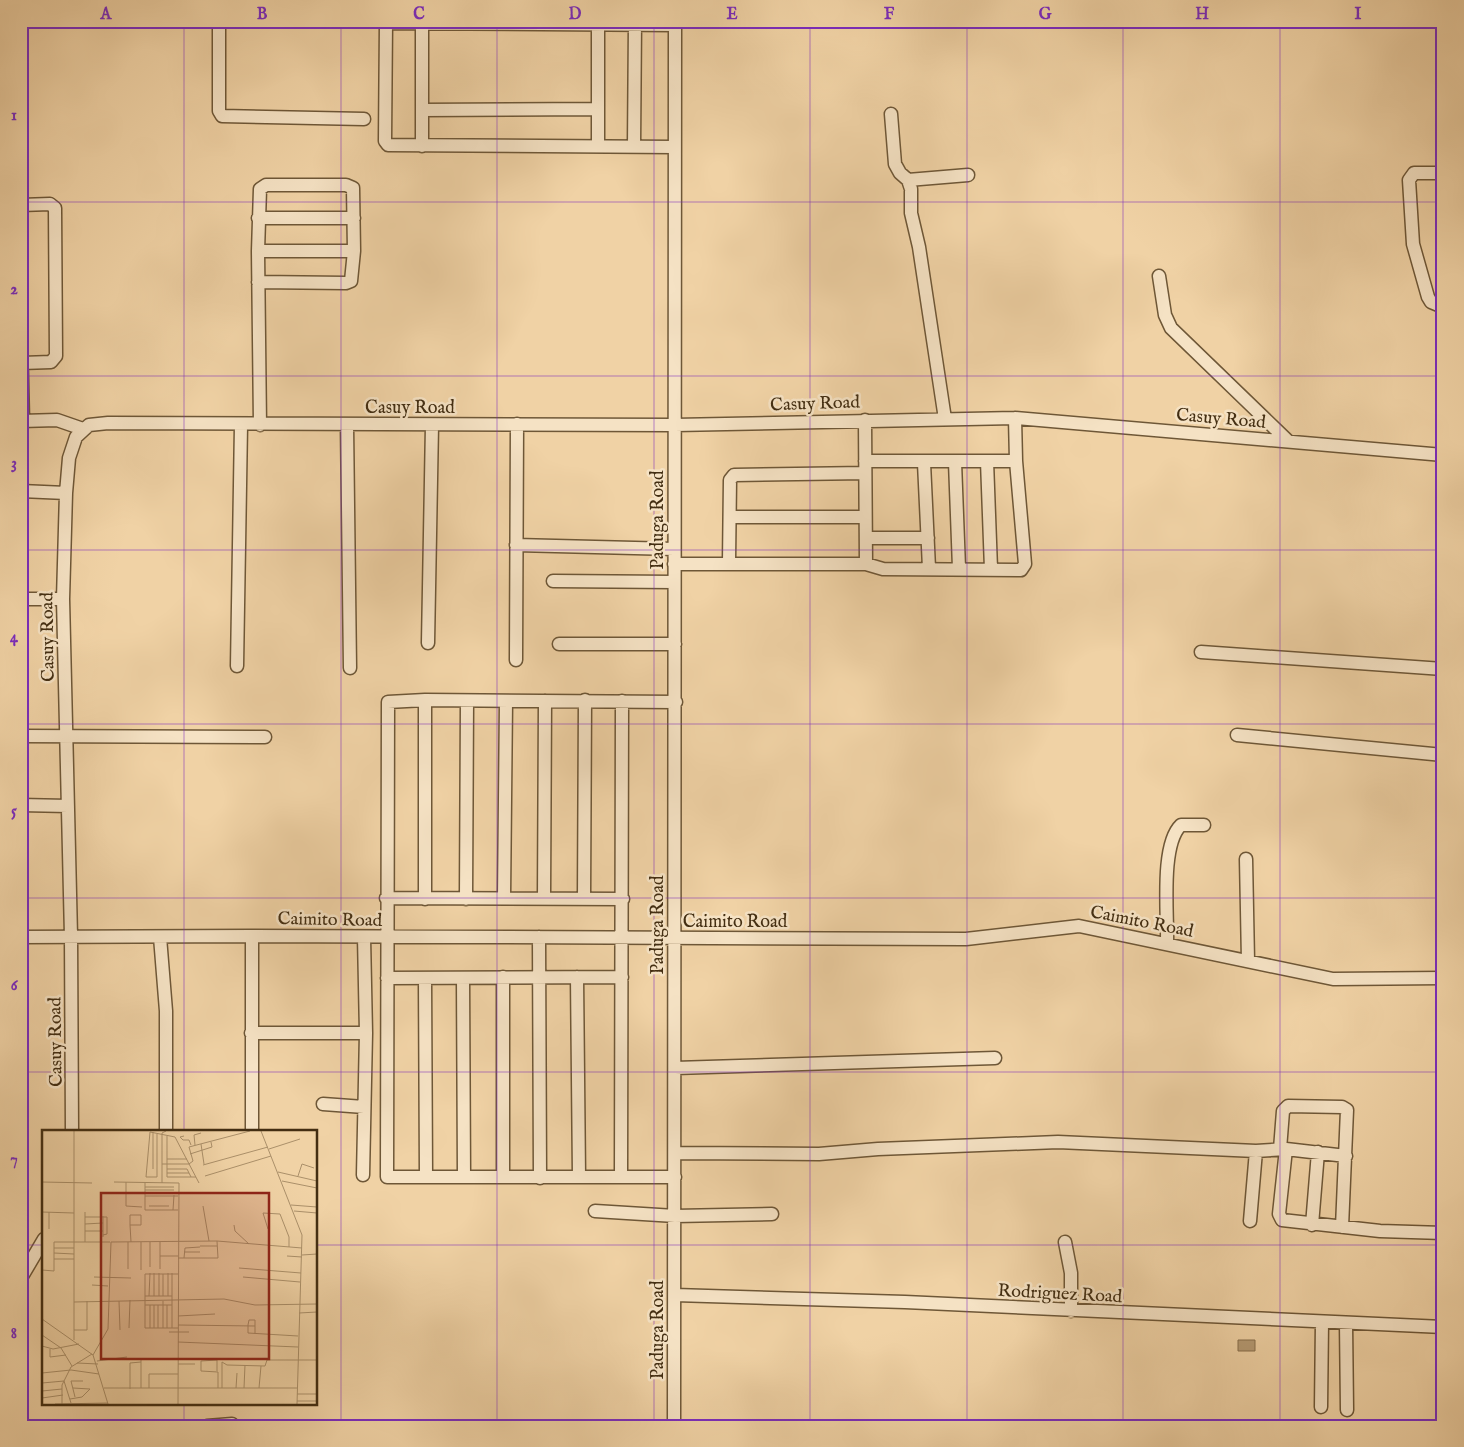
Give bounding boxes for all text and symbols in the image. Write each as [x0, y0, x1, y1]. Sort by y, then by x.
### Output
text: A [100, 5, 113, 25]
text: B [257, 5, 268, 25]
text: C [413, 5, 425, 25]
text: D [569, 5, 582, 25]
text: E [726, 5, 738, 25]
text: F [884, 5, 895, 25]
text: G [1039, 5, 1052, 25]
text: H [1195, 5, 1209, 25]
text: I [1355, 5, 1362, 25]
text: 1 [11, 106, 17, 126]
text: 2 [10, 280, 18, 300]
street label: Casuy Road [770, 391, 861, 418]
street label: Casuy Road [365, 397, 455, 420]
street label: Casuy Road [1175, 404, 1267, 435]
text: 3 [11, 454, 17, 474]
street label: Paduga Road [647, 470, 670, 570]
street label: Casuy Road [36, 591, 61, 682]
text: 4 [10, 628, 19, 648]
text: 5 [11, 802, 17, 822]
street label: Paduga Road [647, 875, 670, 975]
street label: Caimito Road [1088, 901, 1196, 944]
street label: Caimito Road [277, 908, 383, 933]
street label: Caimito Road [683, 911, 788, 934]
text: 6 [11, 976, 19, 996]
street label: Casuy Road [44, 996, 69, 1087]
inset map [42, 1130, 318, 1404]
text: 7 [10, 1150, 18, 1170]
street label: Paduga Road [647, 1280, 670, 1380]
street label: Rodriguez Road [997, 1280, 1123, 1309]
text: 8 [11, 1324, 17, 1344]

